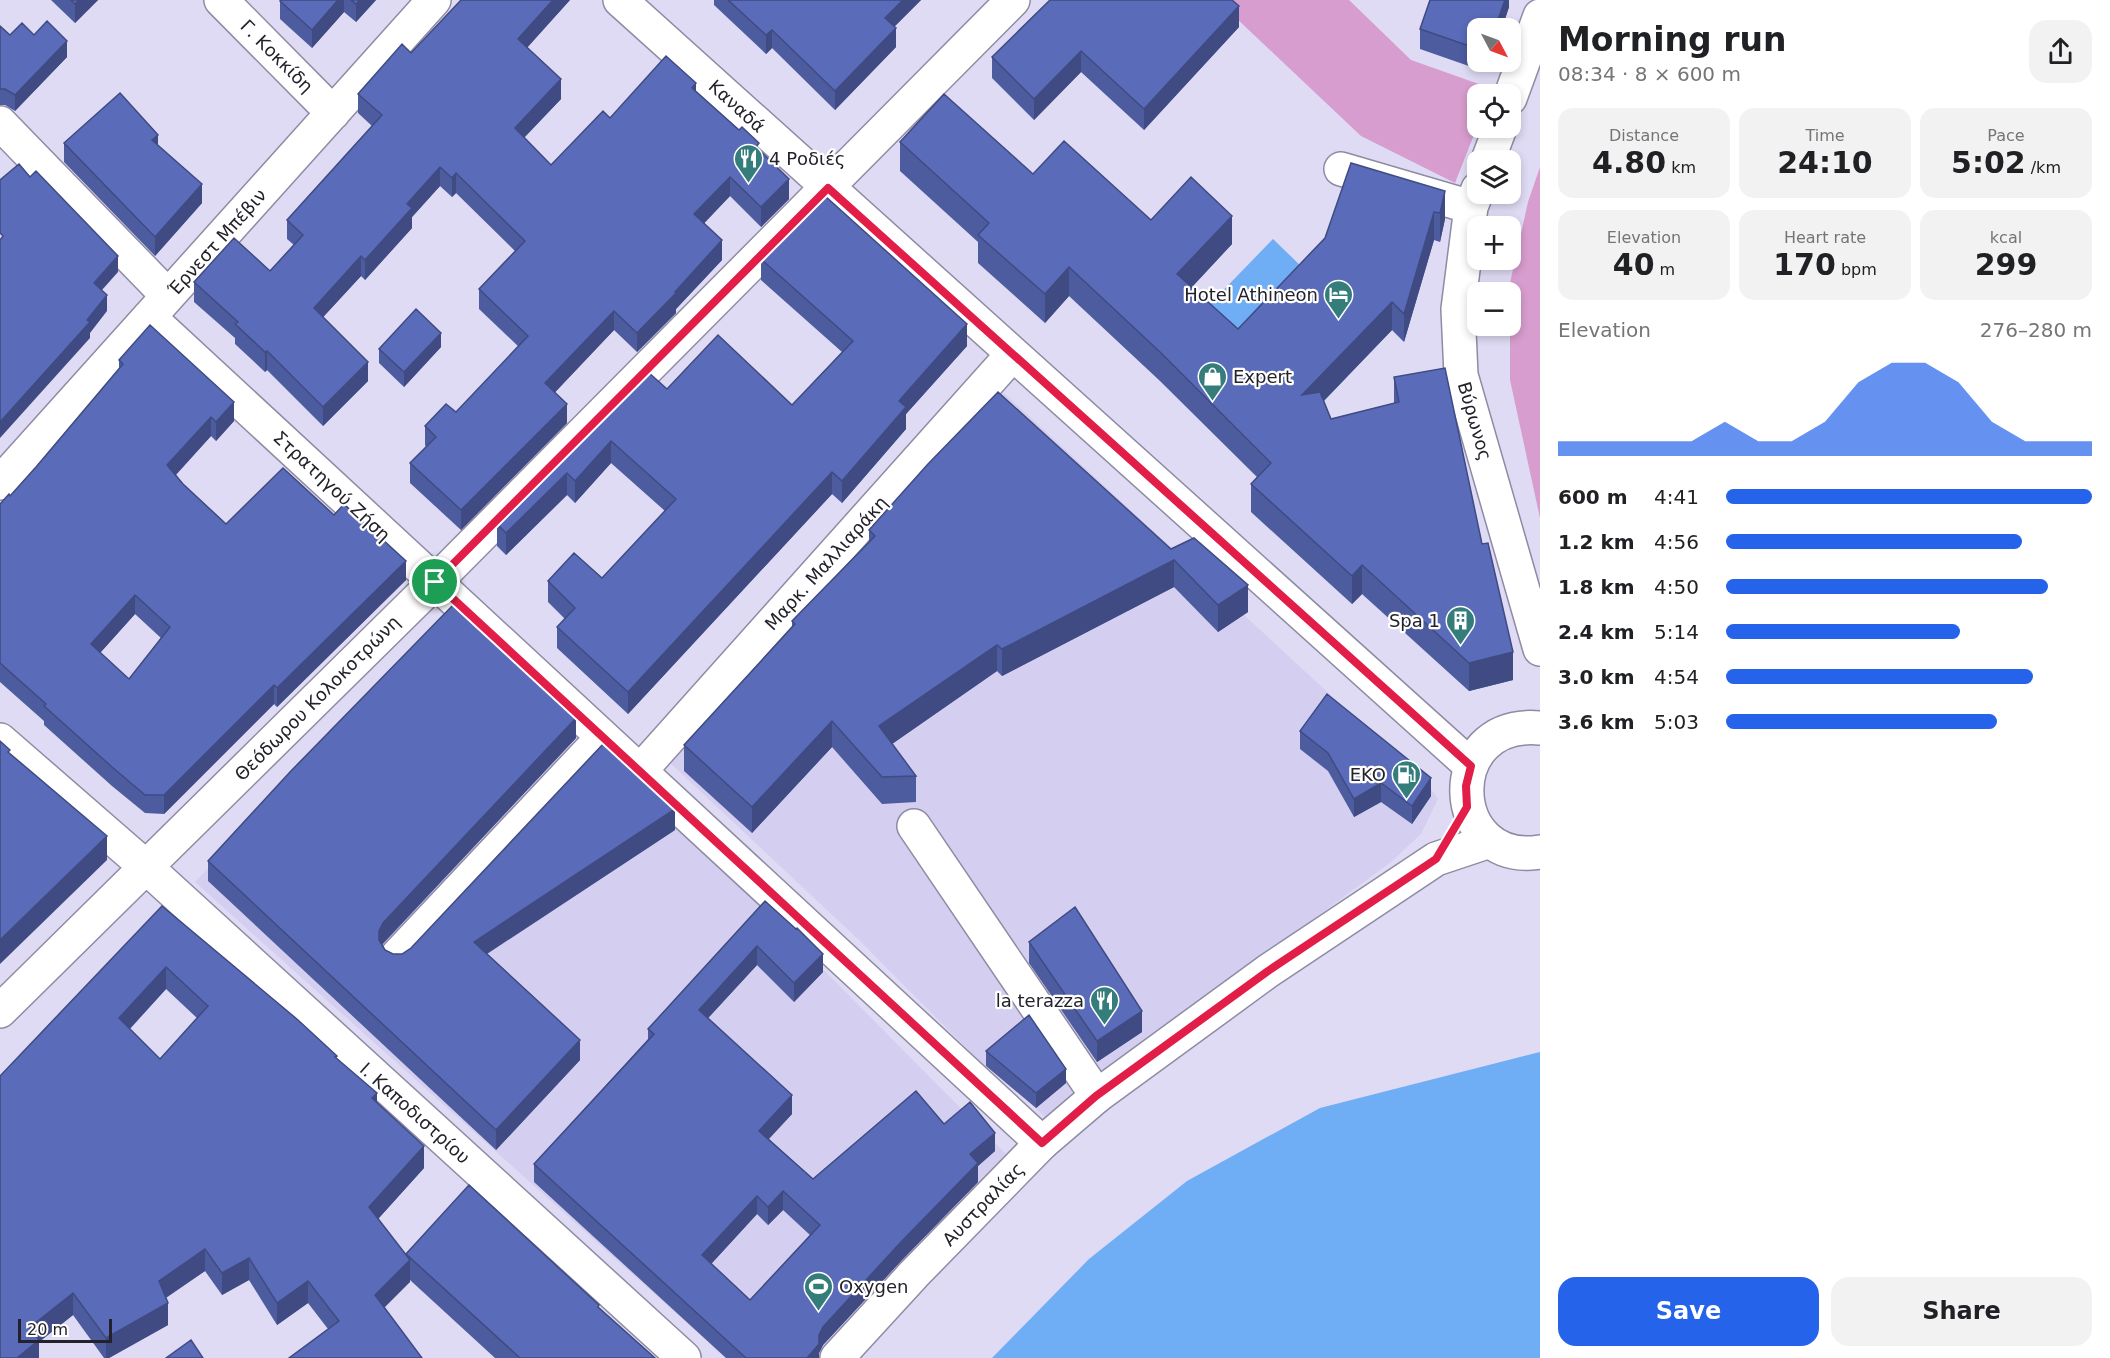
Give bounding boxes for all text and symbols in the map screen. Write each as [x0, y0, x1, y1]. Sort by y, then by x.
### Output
street label: Γ. Κοκκίδη [236, 15, 318, 97]
north arrow [1467, 18, 1521, 72]
map controls [1467, 18, 1521, 336]
text: Morning run [1558, 20, 1786, 59]
button: share [2029, 20, 2092, 83]
text: 08:34 · 8 × 600 m [1558, 62, 1741, 86]
street label: Καναδά [705, 75, 769, 137]
button: locate [1467, 84, 1521, 138]
text: Distance [1609, 126, 1679, 145]
text: Time [1805, 126, 1845, 145]
text: Pace [1987, 126, 2025, 145]
restaurant icon: 4 Ροδιές [732, 142, 764, 184]
text: 4.80 [1592, 145, 1666, 180]
text: 24:10 [1777, 145, 1873, 180]
text: 5:02 [1951, 145, 2026, 180]
place label: 4 Ροδιές [769, 148, 845, 169]
button: layers [1467, 150, 1521, 204]
text: km [1666, 158, 1696, 177]
text: /km [2026, 158, 2061, 177]
street label: Έρνεστ Μπέβιν [163, 184, 270, 300]
button: + [1467, 216, 1521, 270]
text: Elevation [1607, 228, 1681, 247]
text: Heart rate [1784, 228, 1866, 247]
text: kcal [1990, 228, 2022, 247]
text: 40 [1613, 247, 1655, 282]
text: 170 [1773, 247, 1836, 282]
text: 299 [1975, 247, 2037, 282]
text: m [1655, 260, 1675, 279]
text: bpm [1836, 260, 1877, 279]
hotel icon: Hotel Athineon [1323, 278, 1355, 320]
button: − [1467, 282, 1521, 336]
place label: Hotel Athineon [1184, 284, 1318, 305]
text: Elevation [1558, 318, 1651, 342]
text: 276–280 m [1980, 318, 2092, 342]
shop icon: Expert [1196, 360, 1228, 402]
place label: Expert [1233, 366, 1292, 387]
street label: Βύρωνος [1454, 379, 1496, 463]
street label: Στρατηγού Ζήση [269, 426, 395, 546]
text: 600 m [1558, 485, 1628, 509]
text: 4:41 [1654, 485, 1699, 509]
street label: Μαρκ. Μαλλιαράκη [760, 492, 892, 634]
text: 1.2 km [1558, 530, 1635, 554]
text: 4:56 [1654, 530, 1699, 554]
pin [409, 556, 460, 607]
icon: arrive [418, 565, 451, 598]
text: 1.8 km [1558, 575, 1635, 599]
text: 4:50 [1654, 575, 1699, 599]
building icon: Spa 1 [1445, 604, 1477, 646]
place label: Spa 1 [1389, 610, 1440, 631]
street label: Θεόδωρου Κολοκοτρώνη [230, 611, 404, 785]
text: 2.4 km [1558, 620, 1635, 644]
text: 5:14 [1654, 620, 1699, 644]
text: 3.0 km [1558, 665, 1635, 689]
text: 4:54 [1654, 665, 1699, 689]
text: 3.6 km [1558, 710, 1635, 734]
text: 5:03 [1654, 710, 1699, 734]
fuel station icon: EKO [1391, 758, 1423, 800]
place label: EKO [1350, 764, 1386, 785]
restaurant icon: la terazza [1089, 984, 1121, 1026]
place label: la terazza [996, 990, 1084, 1011]
street label: Ι. Καποδιστρίου [356, 1058, 474, 1168]
street label: Αυστραλίας [938, 1158, 1028, 1250]
sports icon: Oxygen [802, 1270, 834, 1312]
place label: Oxygen [839, 1276, 908, 1297]
button: Save [1558, 1277, 1819, 1346]
button: Share [1831, 1277, 2092, 1346]
scale bar [18, 1316, 112, 1344]
text: 20 m [27, 1320, 68, 1339]

